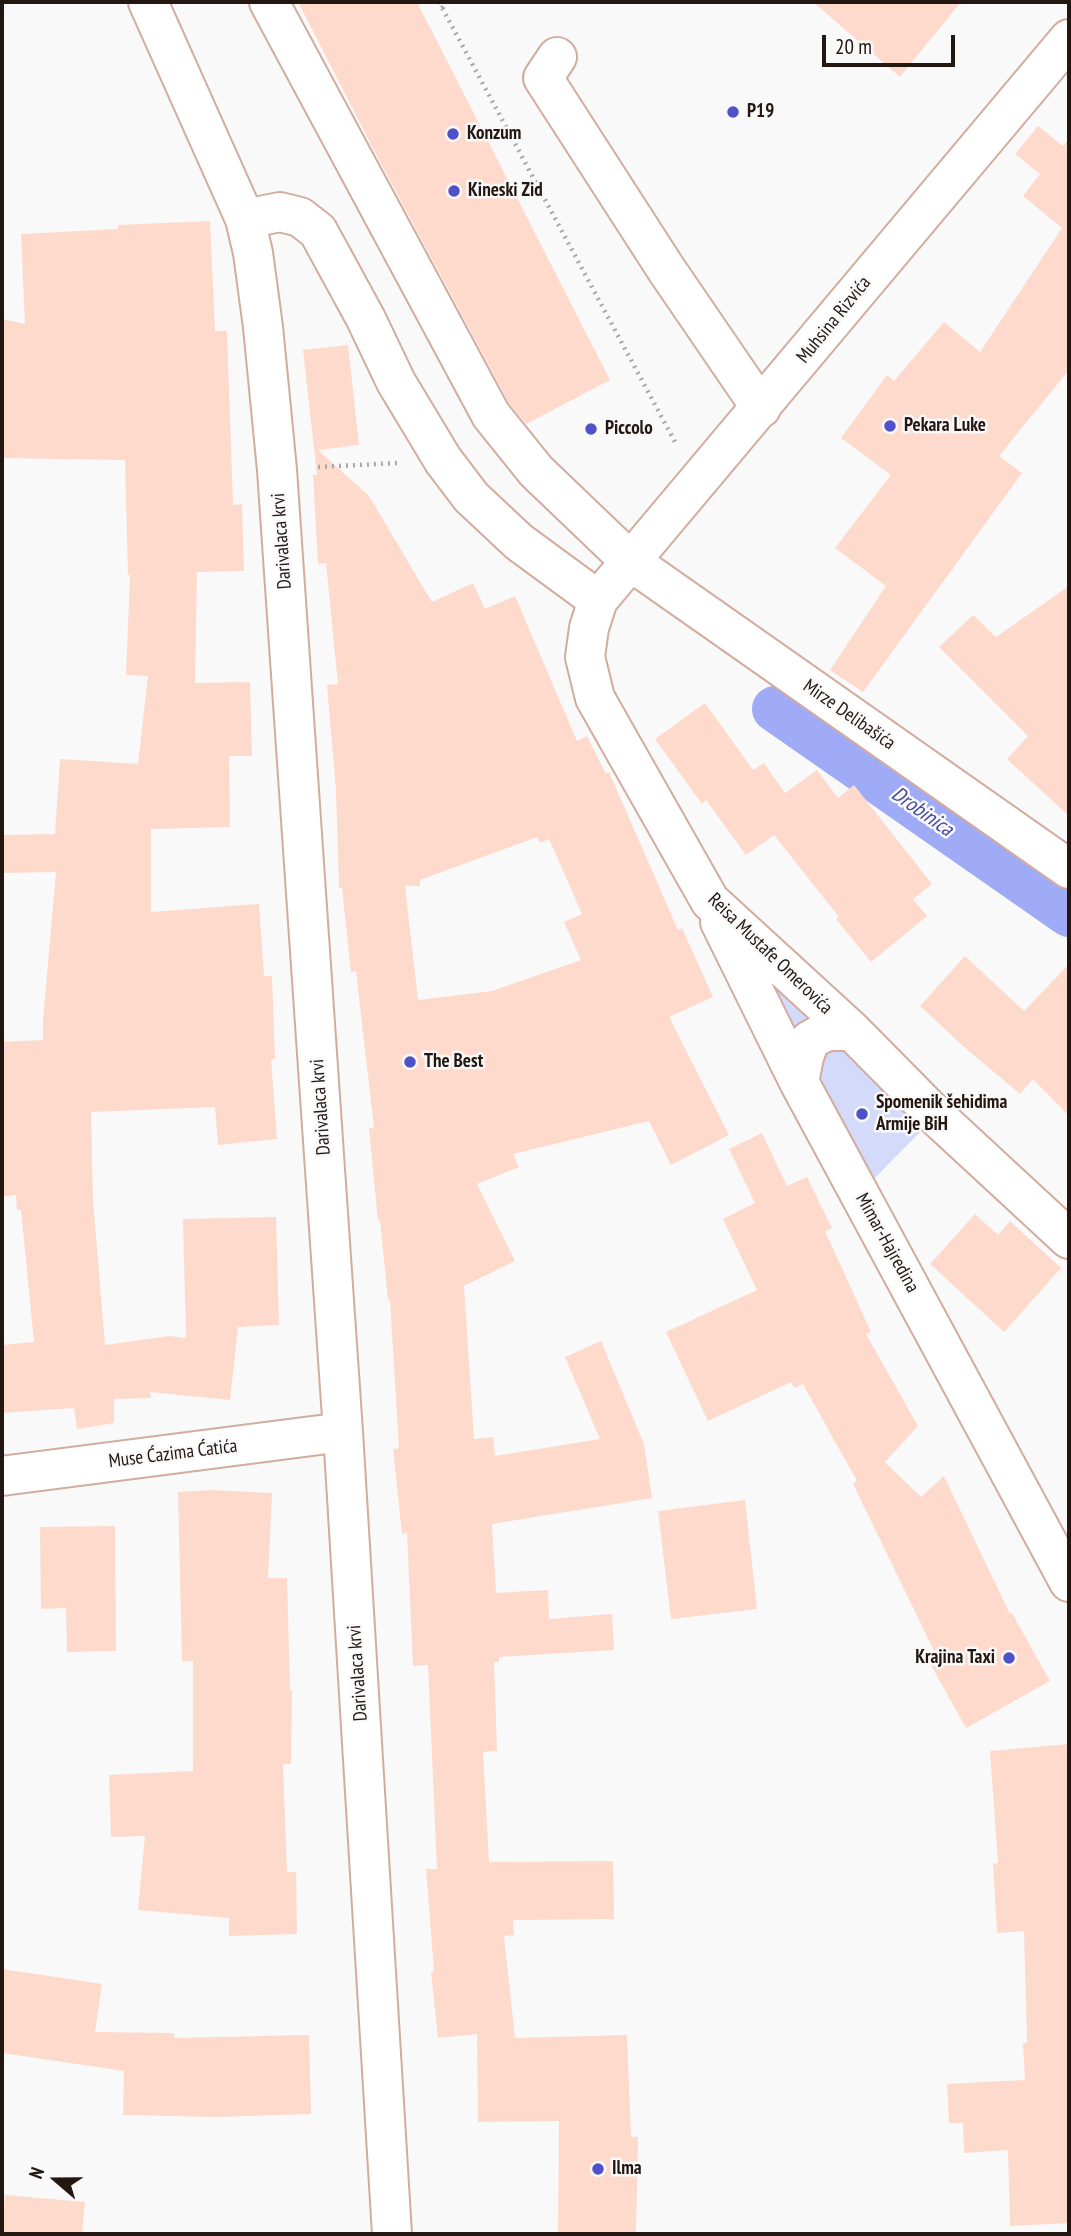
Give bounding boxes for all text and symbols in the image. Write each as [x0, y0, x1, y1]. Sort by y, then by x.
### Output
scale bar [826, 21, 959, 65]
text: 20 m [835, 33, 872, 60]
place label: P19 [747, 101, 774, 123]
marker: P19 [725, 104, 741, 120]
place label: Konzum [467, 123, 521, 145]
marker: Konzum [445, 126, 461, 142]
place label: Kineski Zid [468, 180, 543, 202]
marker: Kineski Zid [446, 183, 462, 199]
street label: Muhsina Rizvića [792, 272, 876, 368]
place label: Pekara Luke [904, 415, 986, 437]
place label: Piccolo [605, 418, 653, 440]
marker: Pekara Luke [882, 418, 898, 434]
marker: Piccolo [583, 421, 599, 437]
street label: Darivalaca krvi [267, 492, 297, 590]
street label: Mirze Delibašića [799, 675, 899, 755]
water label: Drobinica [886, 782, 958, 842]
street label: Reisa Mustafe Omerovića [703, 889, 837, 1019]
place label: The Best [424, 1051, 483, 1073]
marker: The Best [402, 1054, 418, 1070]
street label: Darivalaca krvi [306, 1058, 336, 1156]
place label: Spomenik šehidima Armije BiH [876, 1092, 1007, 1136]
marker: Spomenik šehidima Armije BiH [854, 1106, 870, 1122]
street label: Mimar-Hajredina [850, 1189, 924, 1297]
street label: Muse Ćazima Ćatića [107, 1435, 239, 1473]
street label: Darivalaca krvi [343, 1624, 373, 1722]
place label: Krajina Taxi [915, 1647, 995, 1669]
marker: Krajina Taxi [1001, 1650, 1017, 1666]
north arrow [21, 2145, 91, 2215]
place label: Ilma [612, 2158, 642, 2180]
marker: Ilma [590, 2161, 606, 2177]
text: N [23, 2164, 49, 2182]

